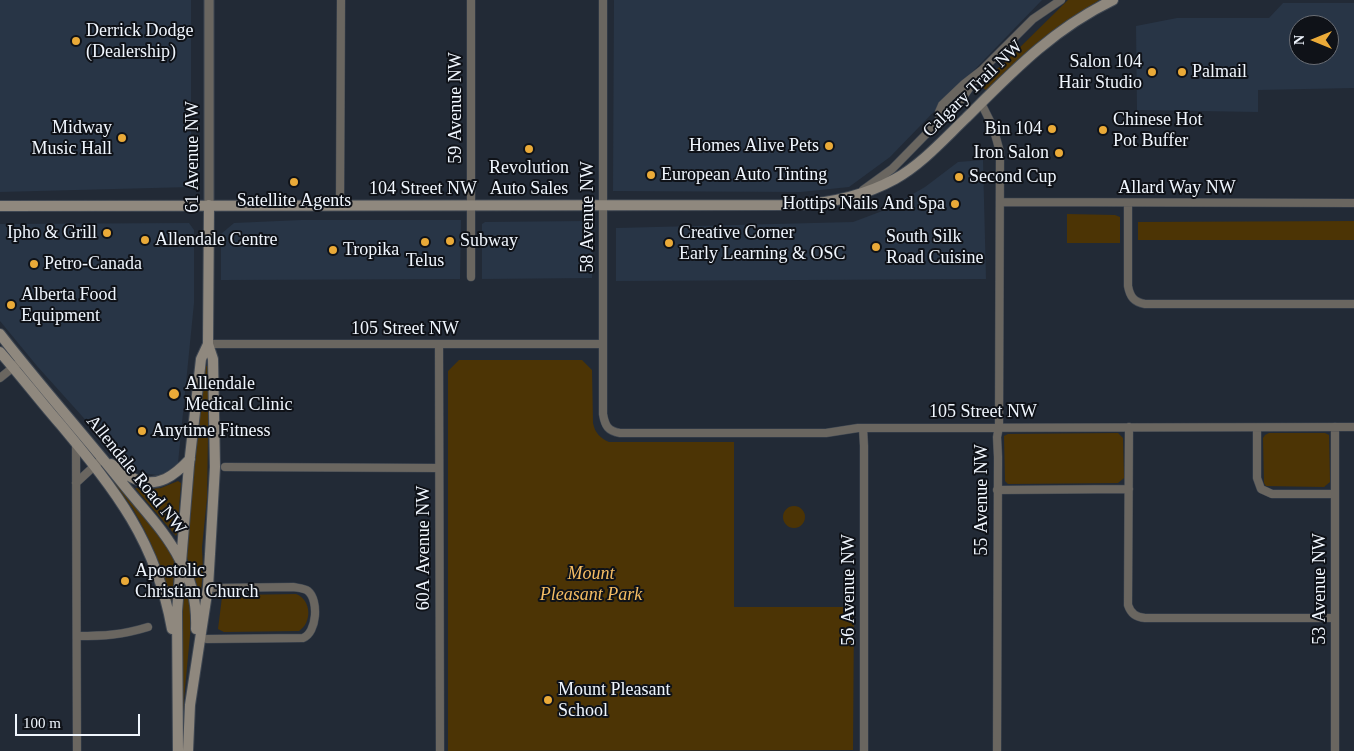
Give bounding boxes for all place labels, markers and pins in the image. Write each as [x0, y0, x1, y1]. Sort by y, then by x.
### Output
place label: Derrick Dodge (Dealership) [86, 20, 193, 62]
marker: Derrick Dodge (Dealership) [70, 35, 82, 47]
place label: Salon 104 Hair Studio [1059, 51, 1142, 94]
place label: Palmail [1192, 61, 1247, 83]
marker: Salon 104 Hair Studio [1146, 66, 1158, 78]
marker: Palmail [1176, 66, 1188, 78]
place label: Chinese Hot Pot Buffer [1113, 109, 1202, 152]
place label: Midway Music Hall [32, 117, 112, 160]
place label: Bin 104 [984, 118, 1042, 140]
marker: Bin 104 [1046, 123, 1058, 135]
marker: Chinese Hot Pot Buffer [1097, 124, 1109, 136]
marker: Midway Music Hall [116, 132, 128, 144]
place label: Homes Alive Pets [689, 135, 819, 157]
marker: Homes Alive Pets [823, 140, 835, 152]
place label: Iron Salon [974, 142, 1049, 164]
marker: Revolution Auto Sales [523, 143, 535, 155]
marker: Iron Salon [1053, 147, 1065, 159]
place label: Revolution Auto Sales [489, 157, 569, 200]
place label: European Auto Tinting [661, 164, 827, 186]
place label: Second Cup [969, 166, 1056, 188]
marker: European Auto Tinting [645, 169, 657, 181]
marker: Second Cup [953, 171, 965, 183]
marker: Satellite Agents [288, 176, 300, 188]
place label: Satellite Agents [237, 190, 351, 212]
place label: Hottips Nails And Spa [782, 193, 945, 215]
marker: Hottips Nails And Spa [949, 198, 961, 210]
place label: Ipho & Grill [7, 222, 97, 244]
place label: Creative Corner Early Learning & OSC [679, 222, 845, 264]
place label: South Silk Road Cuisine [886, 226, 983, 268]
marker: Ipho & Grill [101, 227, 113, 239]
place label: Allendale Centre [155, 229, 277, 251]
place label: Subway [460, 230, 518, 252]
marker: Allendale Centre [139, 234, 151, 246]
marker: Subway [444, 235, 456, 247]
marker: Telus [419, 236, 431, 248]
marker: Creative Corner Early Learning & OSC [663, 237, 675, 249]
place label: Tropika [343, 239, 399, 261]
marker: South Silk Road Cuisine [870, 241, 882, 253]
marker: Tropika [327, 244, 339, 256]
place label: Telus [406, 250, 444, 272]
place label: Petro-Canada [44, 253, 142, 275]
marker: Petro-Canada [28, 258, 40, 270]
place label: Alberta Food Equipment [21, 284, 116, 326]
marker: Alberta Food Equipment [5, 299, 17, 311]
place label: Allendale Medical Clinic [185, 373, 292, 416]
marker: Allendale Medical Clinic [167, 387, 181, 401]
place label: Anytime Fitness [152, 420, 271, 442]
marker: Anytime Fitness [136, 425, 148, 437]
place label: Apostolic Christian Church [135, 560, 258, 602]
marker: Apostolic Christian Church [119, 575, 131, 587]
place label: Mount Pleasant School [558, 679, 670, 722]
marker: Mount Pleasant School [542, 694, 554, 706]

